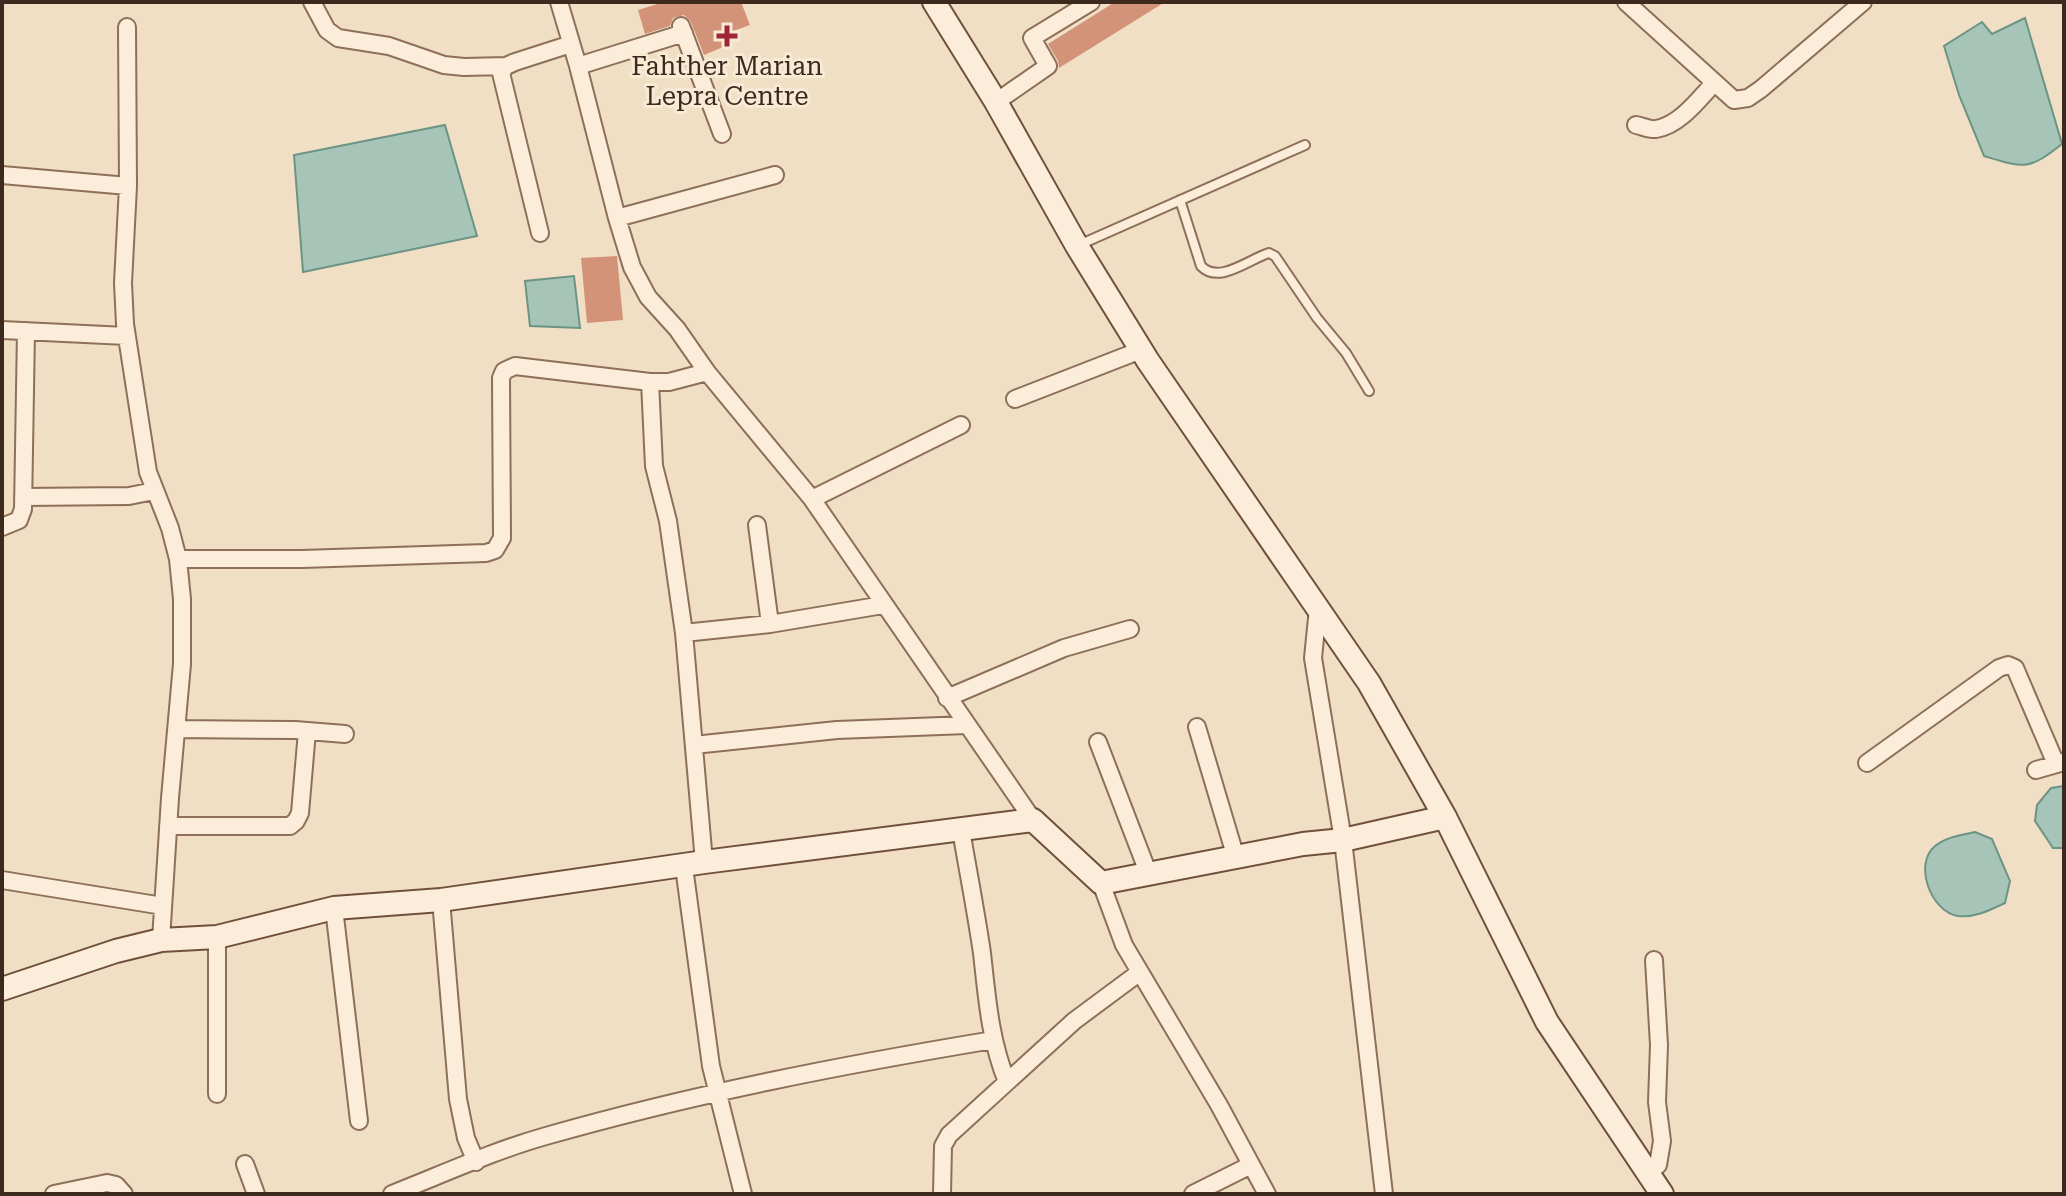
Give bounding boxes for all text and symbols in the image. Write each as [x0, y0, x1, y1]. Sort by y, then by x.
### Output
marker: Fahther Marian Lepra Centre [716, 25, 738, 47]
place label: Fahther Marian Lepra Centre [631, 51, 823, 111]

